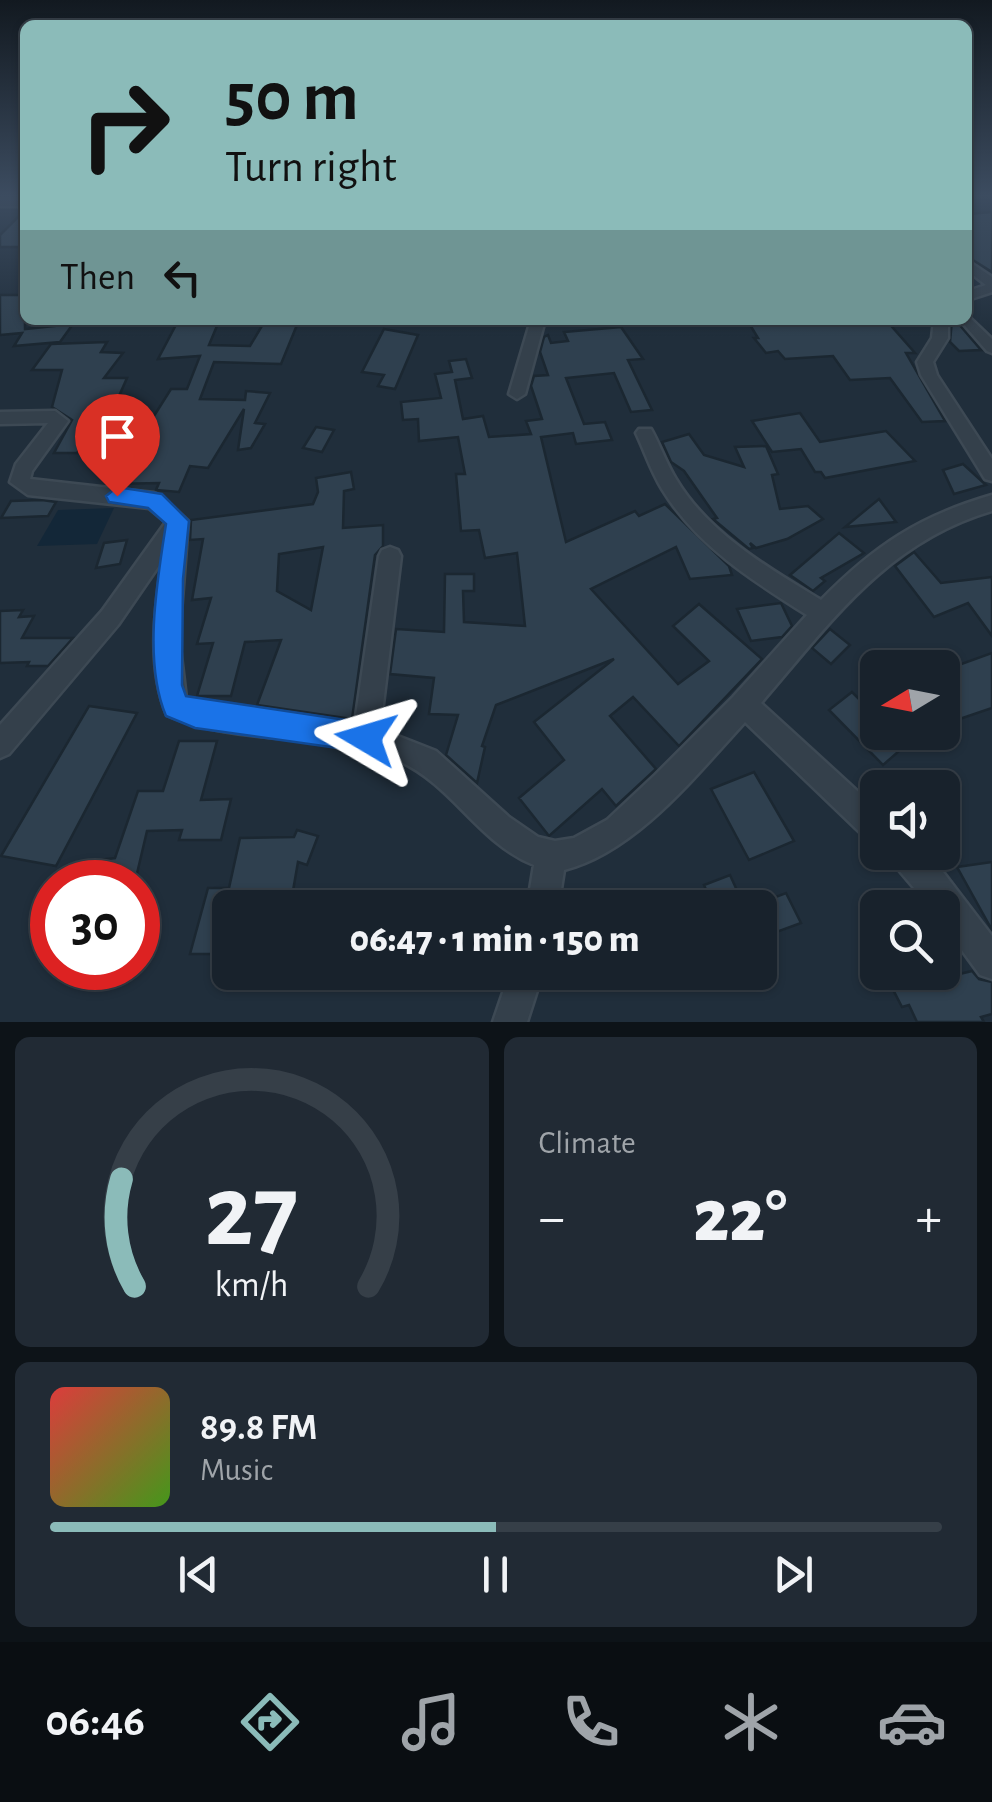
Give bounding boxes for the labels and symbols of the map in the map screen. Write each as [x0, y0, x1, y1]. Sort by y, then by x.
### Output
pin [75, 394, 160, 497]
north arrow [860, 650, 960, 750]
position arrow [314, 686, 418, 790]
speed limit sign: 30 [30, 860, 160, 990]

